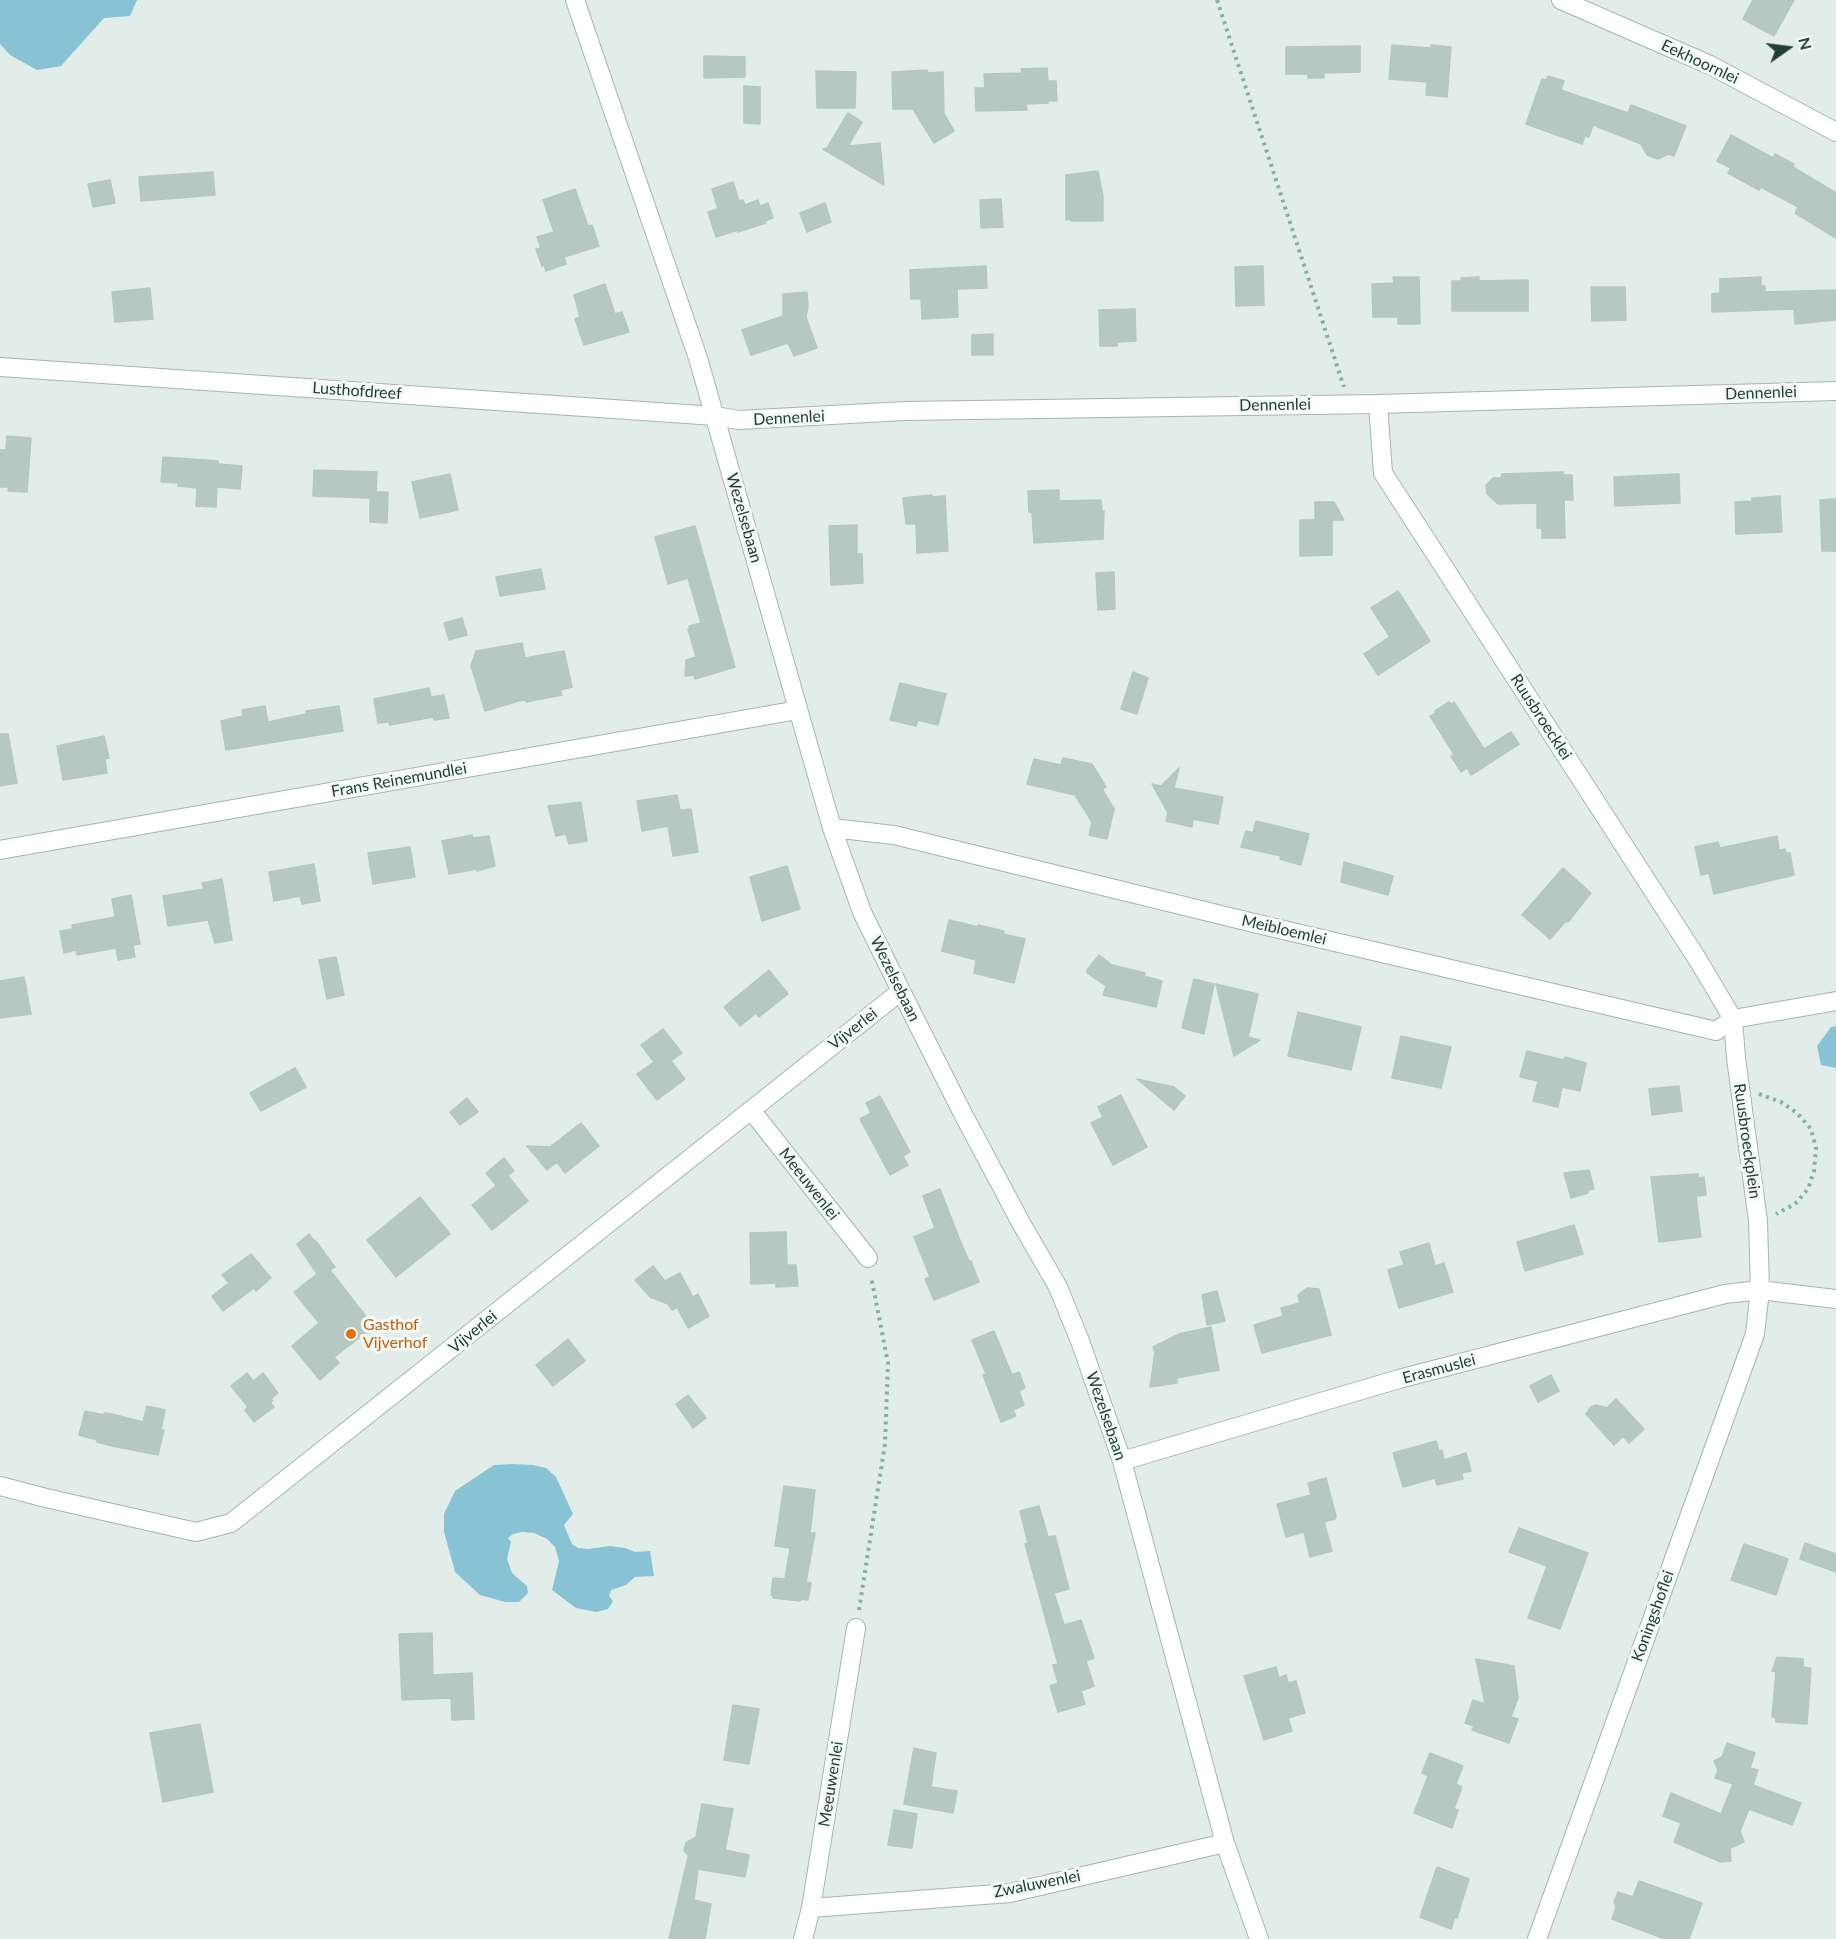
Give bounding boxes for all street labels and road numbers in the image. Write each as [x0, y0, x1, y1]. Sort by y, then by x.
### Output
street label: Eekhoornlei [1658, 36, 1742, 88]
street label: Lusthofdreef [312, 378, 402, 404]
street label: Dennenlei [1725, 382, 1797, 404]
street label: Dennenlei [1239, 395, 1311, 415]
street label: Dennenlei [753, 407, 825, 429]
street label: Wezelsebaan [722, 471, 766, 565]
street label: Ruusbroecklei [1506, 671, 1576, 763]
street label: Frans Reinemundlei [330, 759, 468, 801]
street label: Meibloemlei [1240, 911, 1328, 949]
street label: Wezelsebaan [866, 933, 924, 1025]
street label: Vijverlei [825, 1004, 881, 1054]
street label: Ruusbroeckplein [1729, 1082, 1765, 1200]
street label: Meeuwenlei [775, 1144, 843, 1224]
street label: Vijverlei [445, 1307, 501, 1357]
street label: Erasmuslei [1400, 1350, 1478, 1388]
street label: Wezelsebaan [1082, 1369, 1130, 1463]
street label: Koningshoflei [1628, 1568, 1678, 1664]
street label: Meeuwenlei [815, 1740, 847, 1828]
street label: Zwaluwenlei [992, 1866, 1082, 1902]

